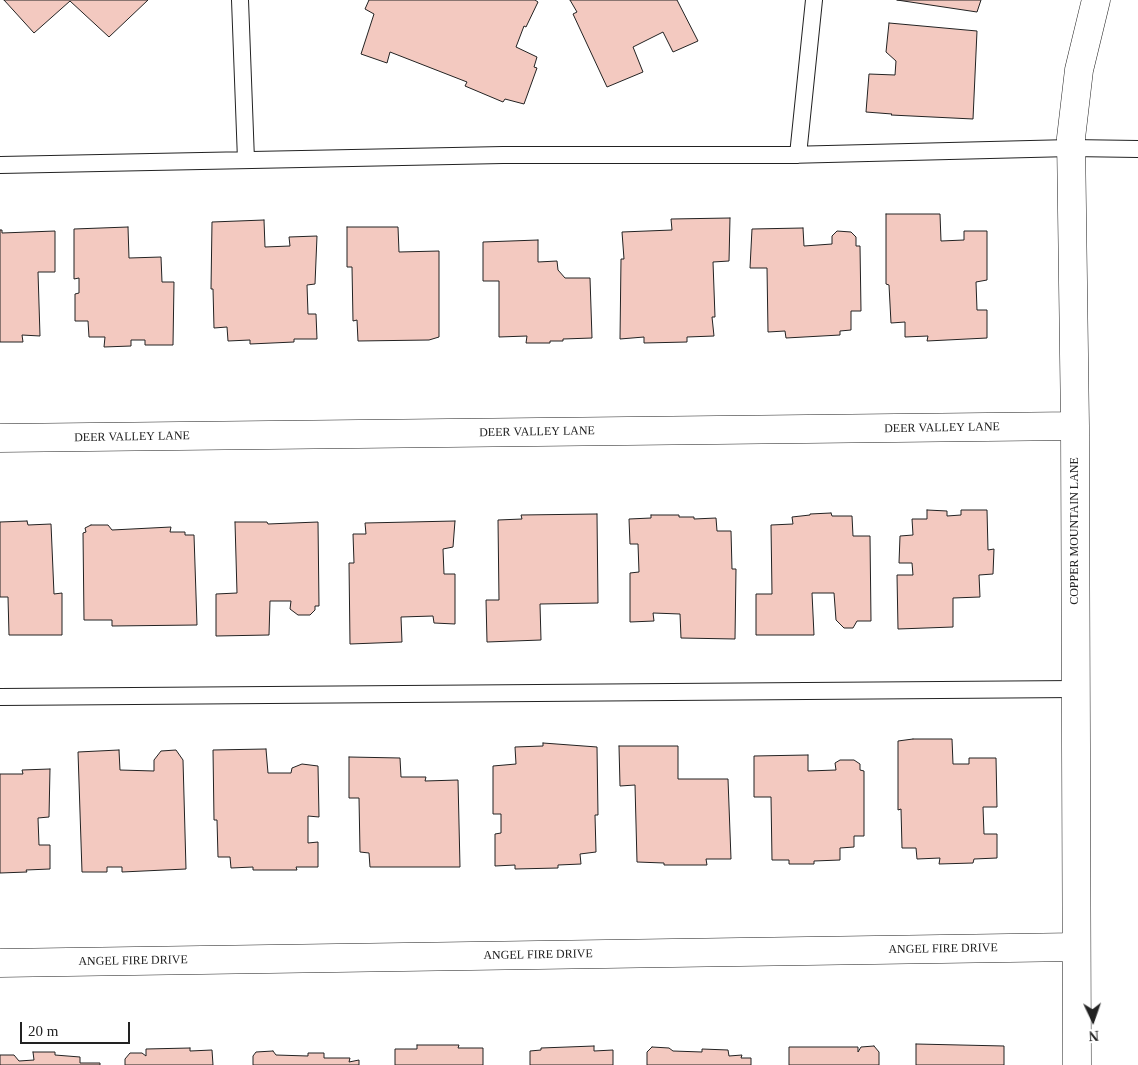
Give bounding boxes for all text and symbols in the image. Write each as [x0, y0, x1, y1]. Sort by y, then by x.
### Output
street label: DEER VALLEY LANE [884, 420, 1000, 436]
street label: DEER VALLEY LANE [479, 424, 595, 440]
street label: DEER VALLEY LANE [74, 429, 190, 445]
street label: COPPER MOUNTAIN LANE [1068, 457, 1082, 605]
street label: ANGEL FIRE DRIVE [888, 941, 998, 957]
street label: ANGEL FIRE DRIVE [483, 947, 593, 963]
street label: ANGEL FIRE DRIVE [78, 953, 188, 969]
north arrow [1068, 995, 1118, 1045]
scale bar [22, 1012, 132, 1044]
text: 20 m [28, 1023, 58, 1039]
text: N [1088, 1028, 1099, 1043]

